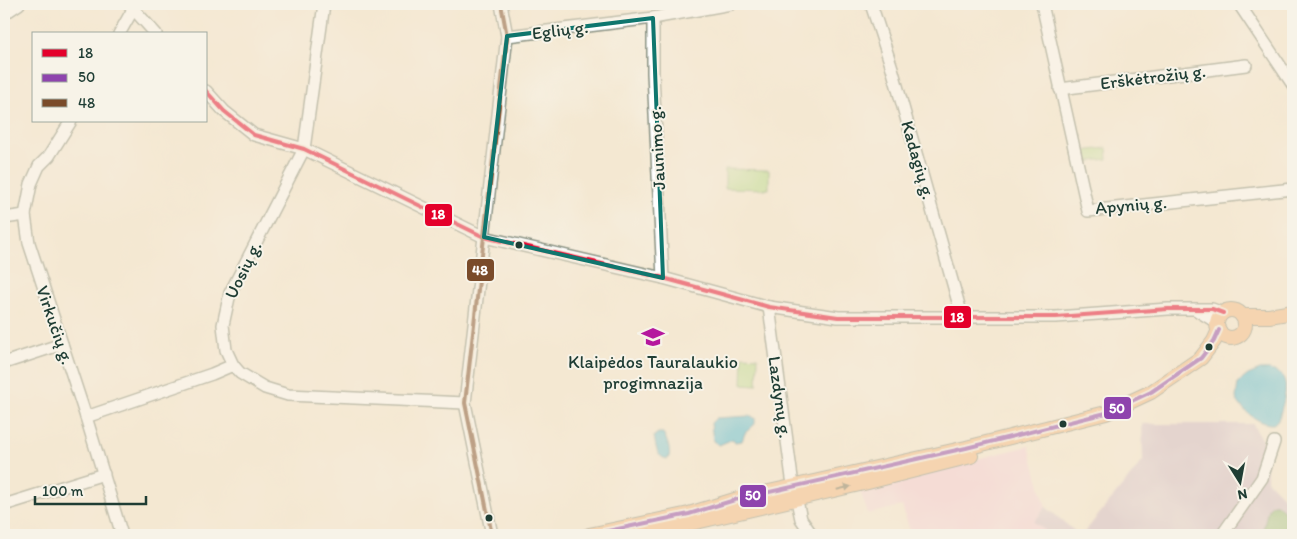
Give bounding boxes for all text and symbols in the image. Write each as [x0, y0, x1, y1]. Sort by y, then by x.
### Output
street label: Eglių g. [531, 16, 589, 44]
legend [32, 32, 208, 122]
text: 18 [78, 44, 93, 62]
street label: Erškėtrožių g. [1099, 60, 1207, 94]
text: 50 [78, 68, 95, 86]
text: 48 [78, 94, 95, 112]
street label: Jaunimo g. [644, 106, 670, 190]
street label: Kadagių g. [896, 118, 940, 202]
street label: Apynių g. [1094, 191, 1168, 219]
line badge: 18 [424, 203, 453, 227]
text: 18 [431, 206, 445, 223]
street label: Uosių g. [220, 238, 266, 302]
unlabelled marker [514, 240, 524, 250]
line badge: 48 [466, 258, 495, 282]
text: 48 [472, 262, 488, 279]
street label: Virkučių g. [31, 283, 79, 367]
line badge: 18 [943, 305, 972, 329]
text: 18 [950, 309, 964, 326]
school or university icon: Klaipėdos Tauralaukio progimnazija [640, 324, 666, 350]
unlabelled marker [1204, 342, 1214, 352]
place label: Klaipėdos Tauralaukio progimnazija [568, 351, 738, 394]
street label: Lazdynų g. [763, 355, 797, 439]
line badge: 50 [1103, 396, 1132, 420]
text: 50 [1109, 400, 1125, 417]
unlabelled marker [1058, 419, 1068, 429]
north arrow [1214, 456, 1264, 506]
scale bar [35, 474, 146, 506]
text: 100 m [42, 482, 84, 500]
line badge: 50 [739, 484, 767, 508]
one-way arrow [836, 484, 851, 492]
text: N [1236, 485, 1249, 504]
text: 50 [745, 487, 761, 504]
unlabelled marker [484, 513, 494, 523]

